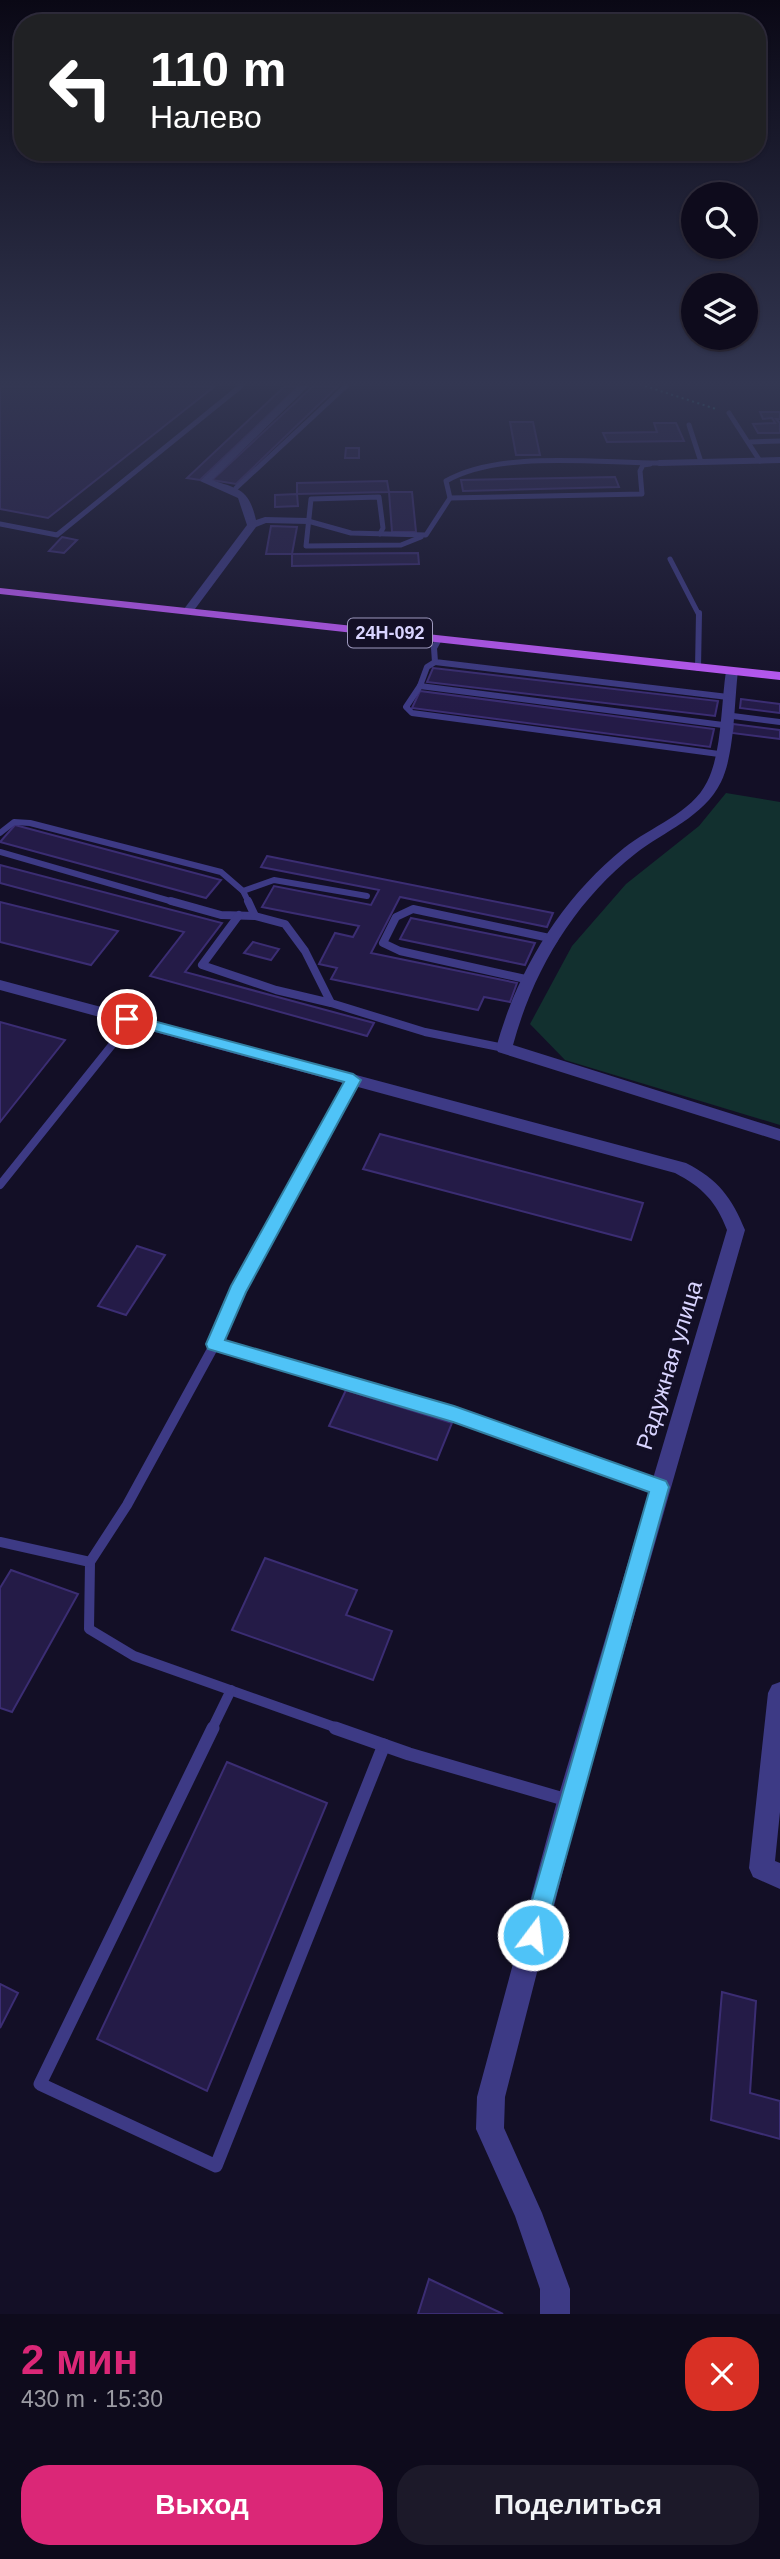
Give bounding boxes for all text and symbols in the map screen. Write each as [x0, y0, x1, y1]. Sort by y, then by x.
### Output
icon: left [35, 42, 126, 133]
text: 110 m [150, 42, 286, 96]
text: Налево [150, 99, 262, 135]
map controls [681, 182, 758, 350]
button: search [681, 182, 758, 259]
button: layers [681, 273, 758, 350]
road number: 24Н-092 [348, 618, 432, 648]
pin [97, 989, 157, 1049]
icon: arrive [108, 1000, 146, 1038]
street label: Радужная улица [631, 1277, 707, 1453]
position arrow [496, 1898, 570, 1972]
text: 2 мин [21, 2336, 138, 2383]
button: close [685, 2337, 759, 2411]
text: 430 m · 15:30 [21, 2386, 163, 2412]
button: Выход [21, 2465, 383, 2545]
button: Поделиться [397, 2465, 759, 2545]

